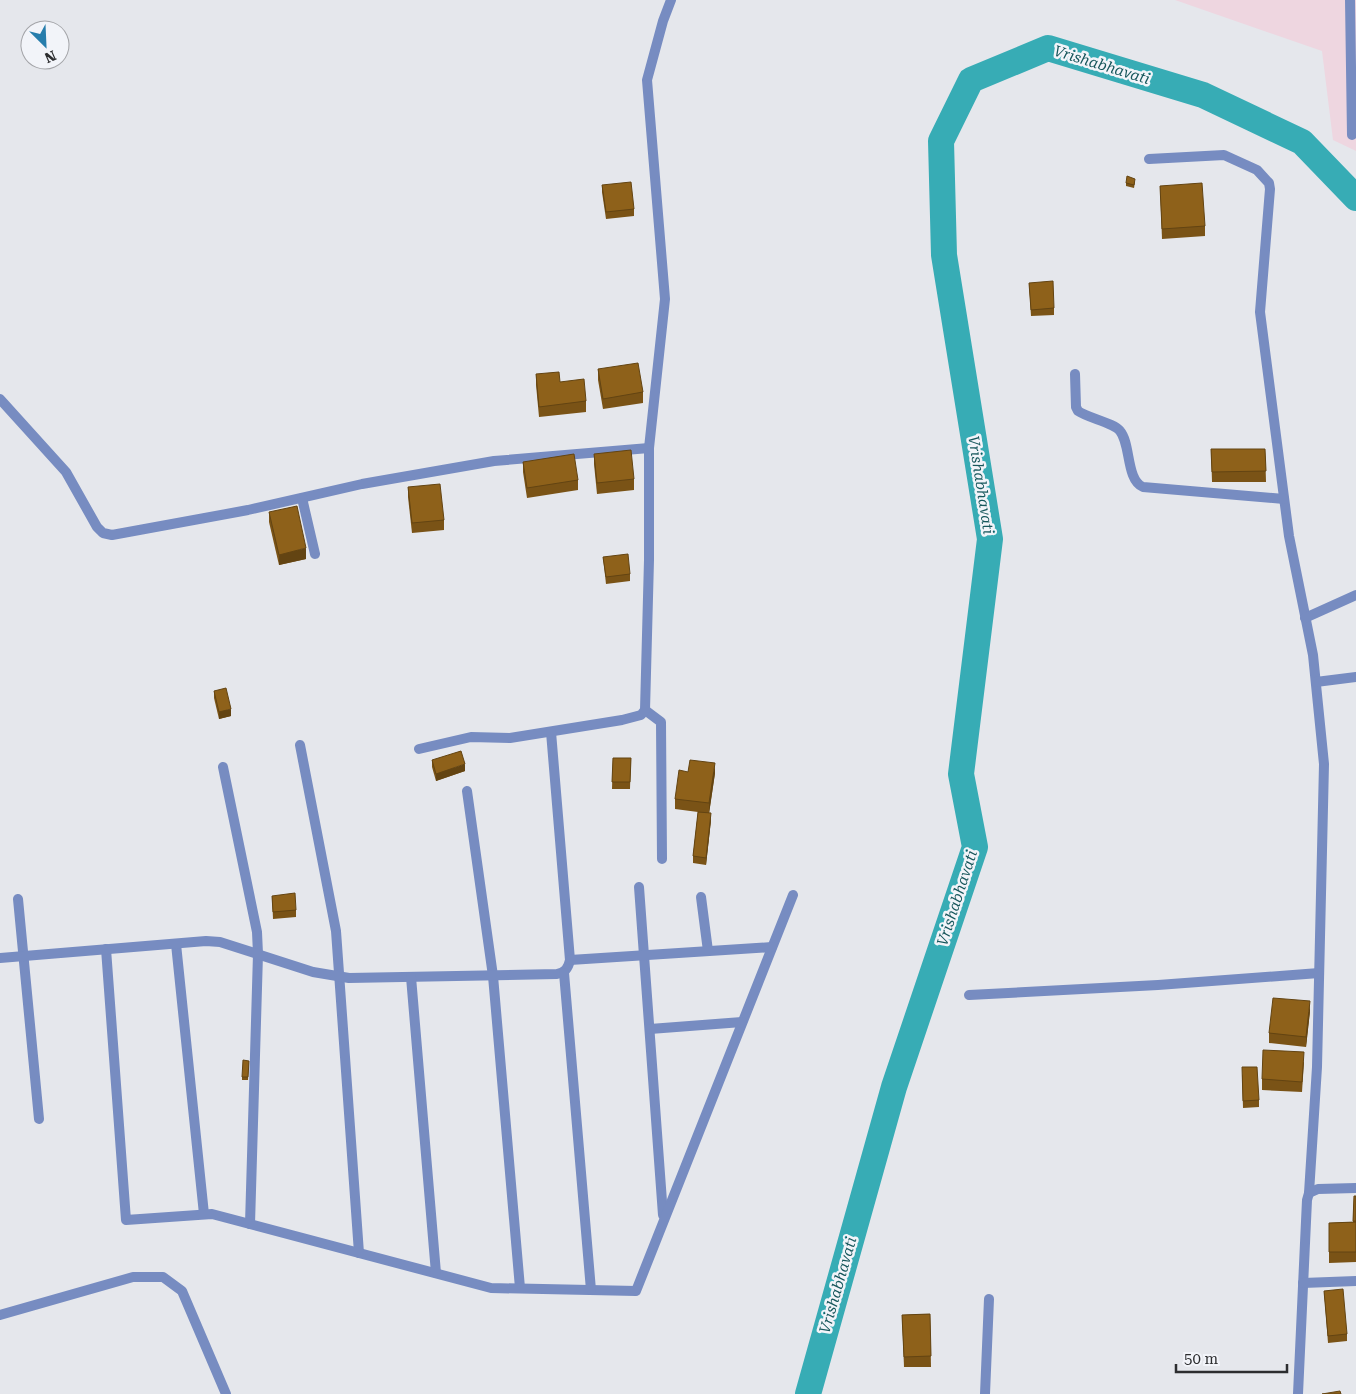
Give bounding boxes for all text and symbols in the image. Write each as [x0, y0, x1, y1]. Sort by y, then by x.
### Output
north arrow [20, 20, 70, 70]
water label: Vrishabhavati [1052, 42, 1152, 88]
text: N [42, 47, 58, 66]
water label: Vrishabhavati [964, 435, 998, 536]
water label: Vrishabhavati [933, 848, 981, 948]
water label: Vrishabhavati [816, 1234, 860, 1335]
scale bar [1176, 1342, 1287, 1374]
text: 50 m [1184, 1350, 1219, 1368]

